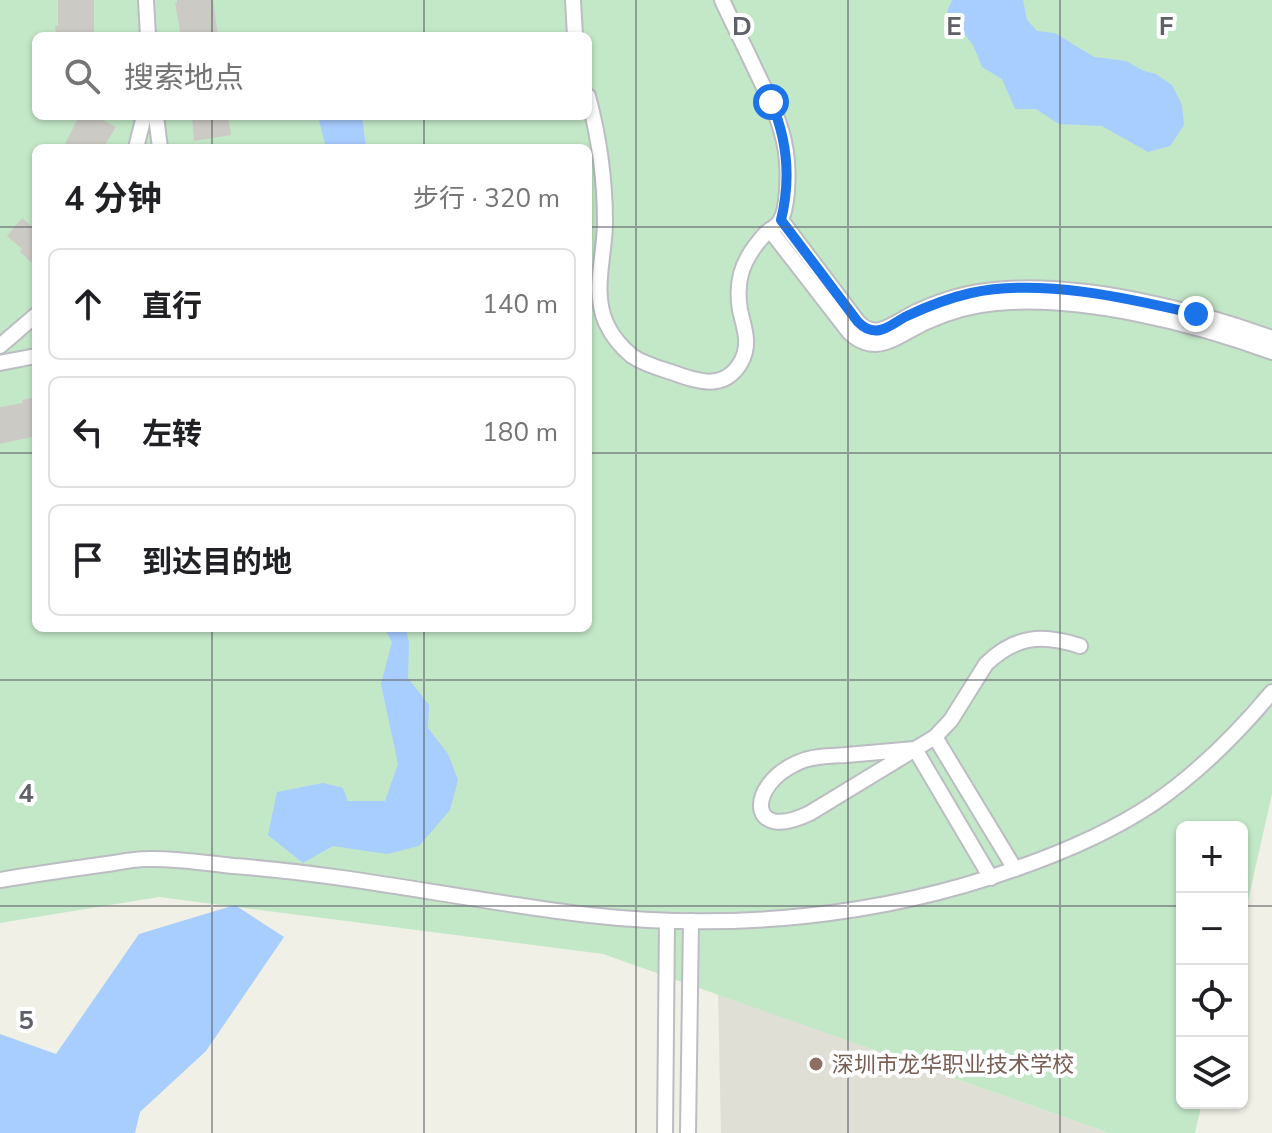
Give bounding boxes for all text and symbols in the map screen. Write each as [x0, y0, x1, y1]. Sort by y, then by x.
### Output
text: D [732, 9, 752, 44]
text: E [946, 9, 962, 44]
text: F [1159, 9, 1173, 44]
search box [32, 32, 592, 120]
icon: search [60, 54, 104, 98]
text: 搜索地点 [124, 58, 244, 99]
route start [753, 84, 789, 120]
text: 4 分钟 [64, 176, 162, 222]
text: 步行 · 320 m [413, 181, 560, 216]
icon: ahead [66, 282, 110, 326]
text: 直行 [142, 286, 202, 327]
text: 140 m [482, 287, 558, 322]
route end [1178, 296, 1214, 332]
icon: left [66, 410, 110, 454]
text: 左转 [142, 414, 202, 455]
text: 180 m [482, 415, 558, 450]
icon: arrive [66, 538, 110, 582]
text: 到达目的地 [142, 542, 292, 583]
text: 4 [18, 776, 34, 811]
map controls [1176, 821, 1248, 1109]
button: + [1176, 821, 1248, 893]
button: − [1176, 893, 1248, 965]
button: locate [1176, 965, 1248, 1037]
text: 5 [18, 1003, 34, 1038]
button: layers [1176, 1037, 1248, 1109]
place label: 深圳市龙华职业技术学校 [832, 1050, 1074, 1080]
marker: 深圳市龙华职业技术学校 [807, 1055, 825, 1073]

